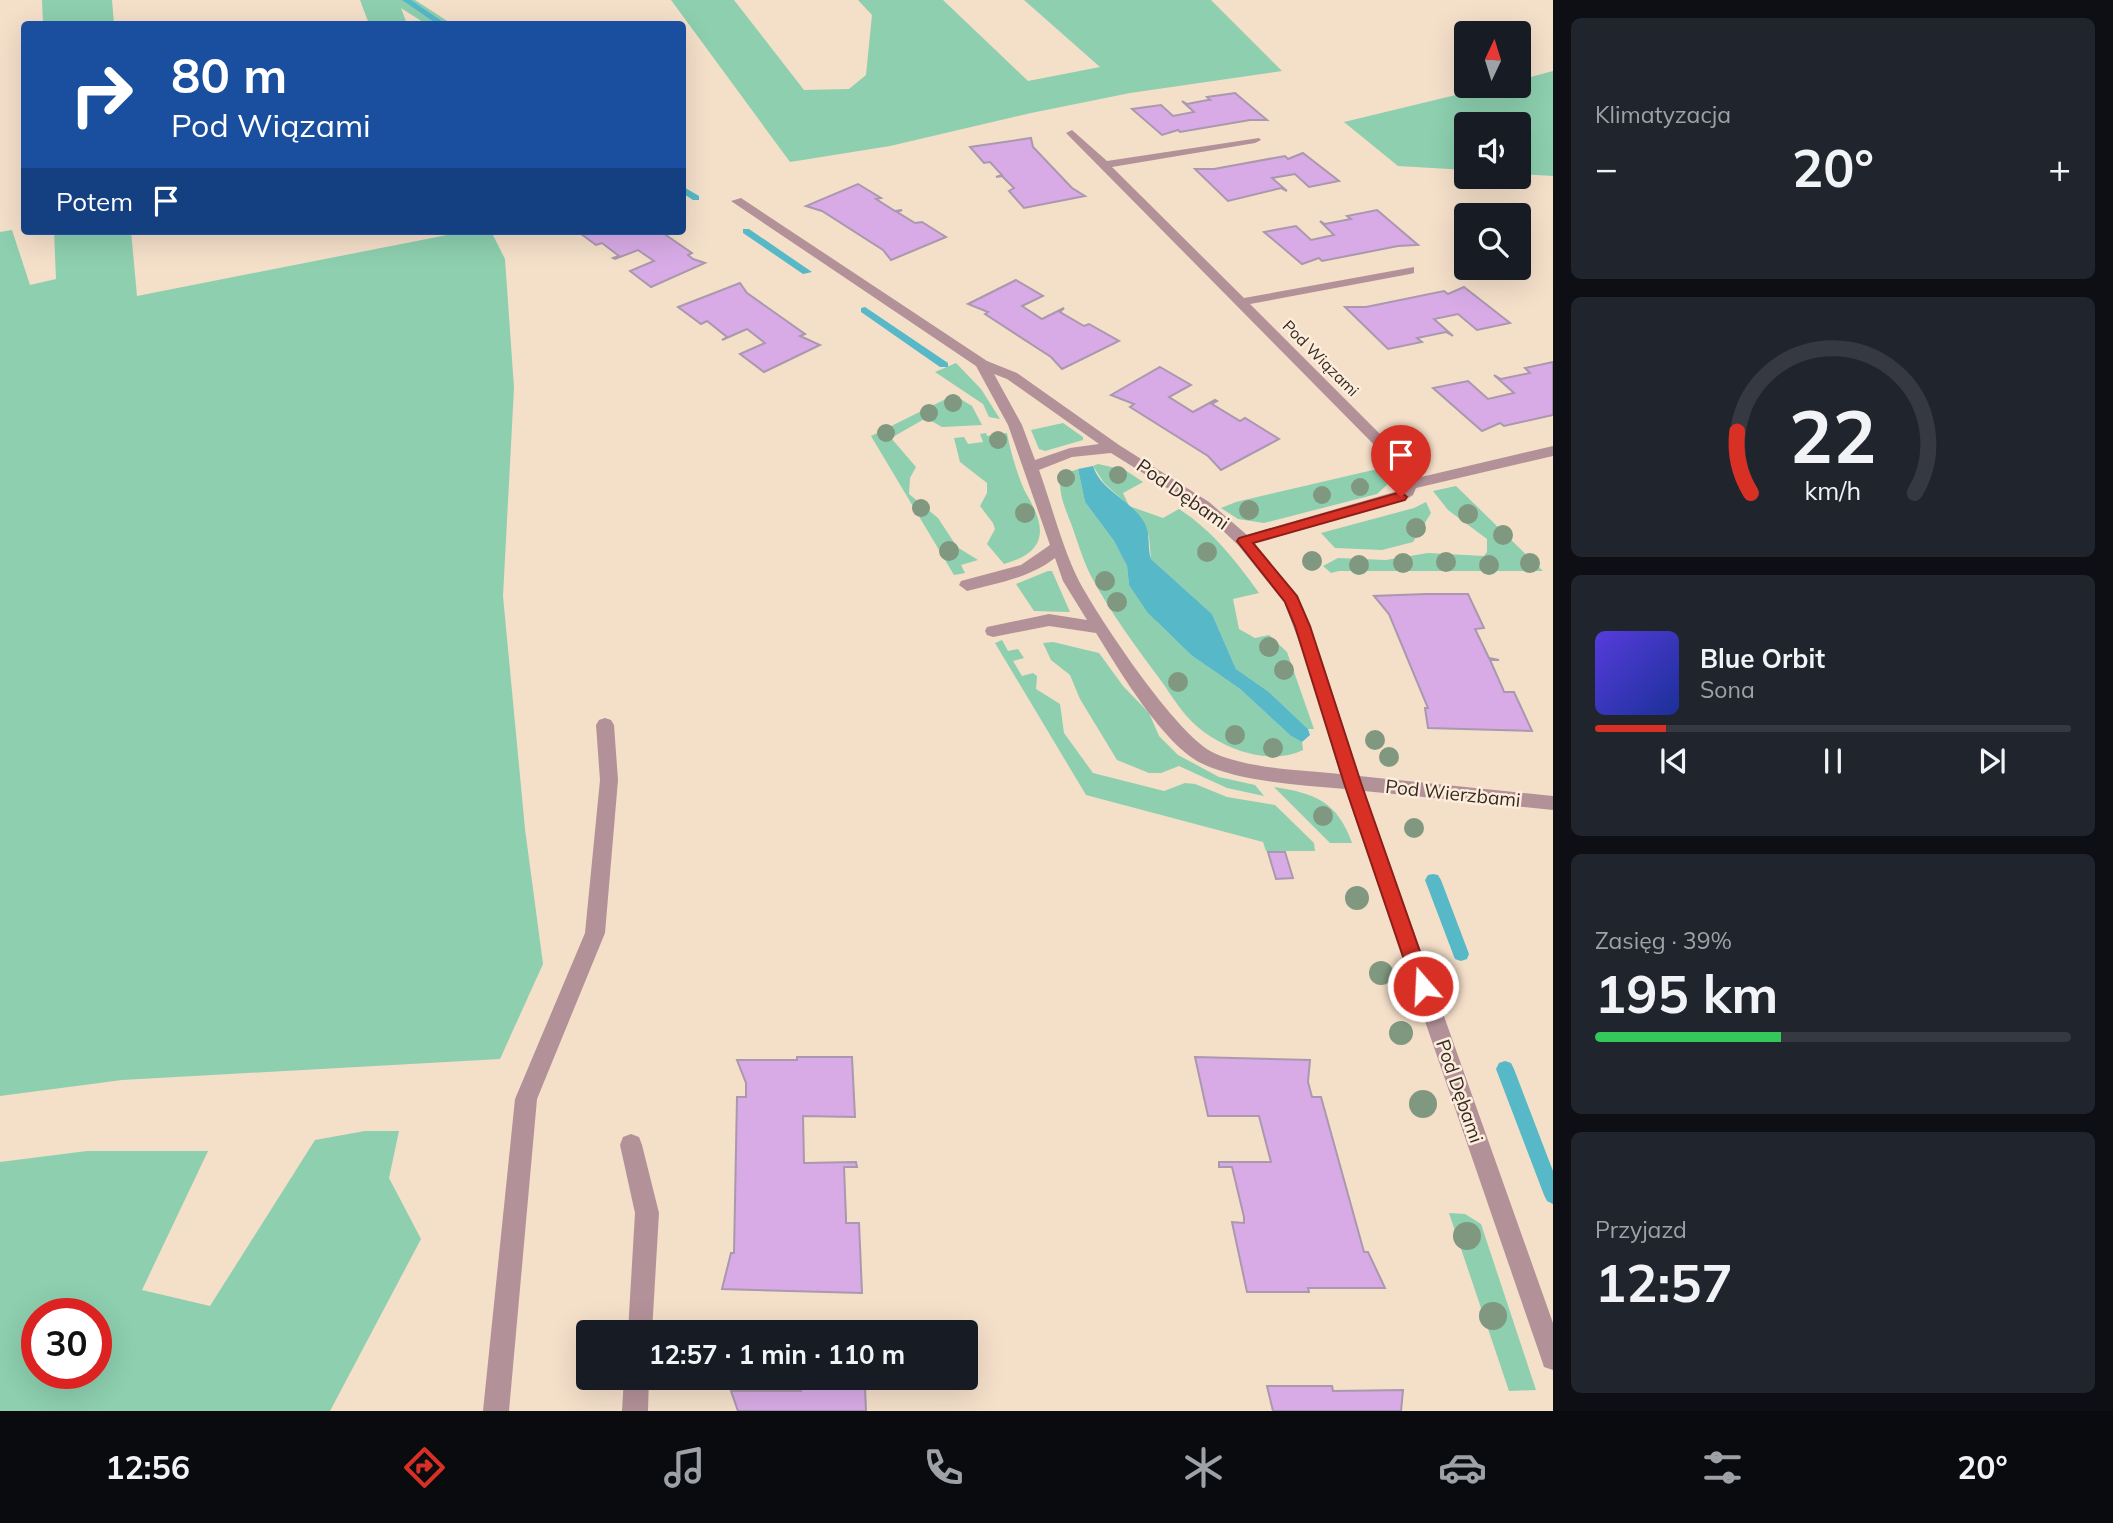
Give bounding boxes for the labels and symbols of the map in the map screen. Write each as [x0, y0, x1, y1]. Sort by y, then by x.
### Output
north arrow [1454, 21, 1531, 98]
street label: Pod Wiązami [1279, 316, 1363, 400]
pin [1371, 425, 1431, 497]
street label: Pod Dębami [1132, 453, 1234, 535]
street label: Pod Wierzbami [1384, 774, 1522, 812]
position arrow [1386, 949, 1460, 1023]
street label: Pod Dębami [1431, 1036, 1489, 1146]
speed limit sign: 30 [21, 1298, 112, 1389]

